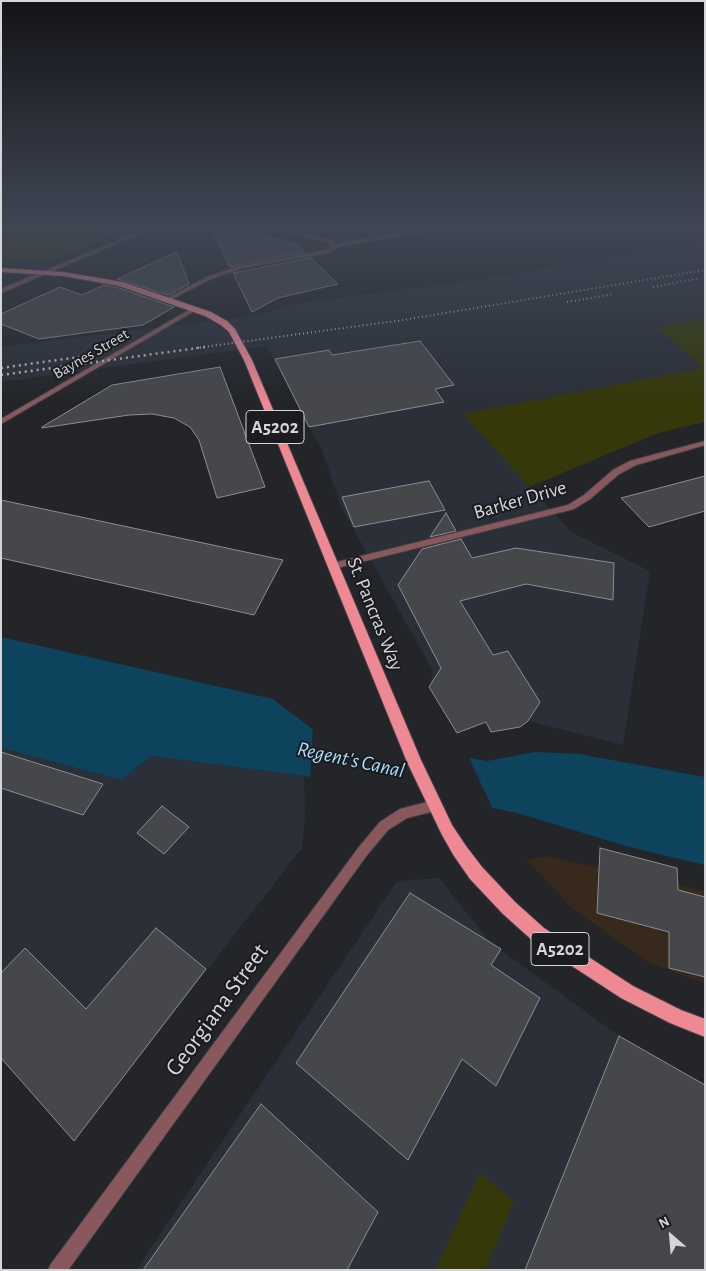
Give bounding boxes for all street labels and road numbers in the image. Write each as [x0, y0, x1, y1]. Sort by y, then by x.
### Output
street label: Baynes Street [50, 325, 132, 383]
road number: A5202 [246, 411, 304, 444]
street label: Barker Drive [471, 475, 569, 525]
street label: St. Pancras Way [341, 554, 409, 674]
road number: A5202 [531, 932, 589, 966]
street label: Georgiana Street [159, 938, 275, 1082]

